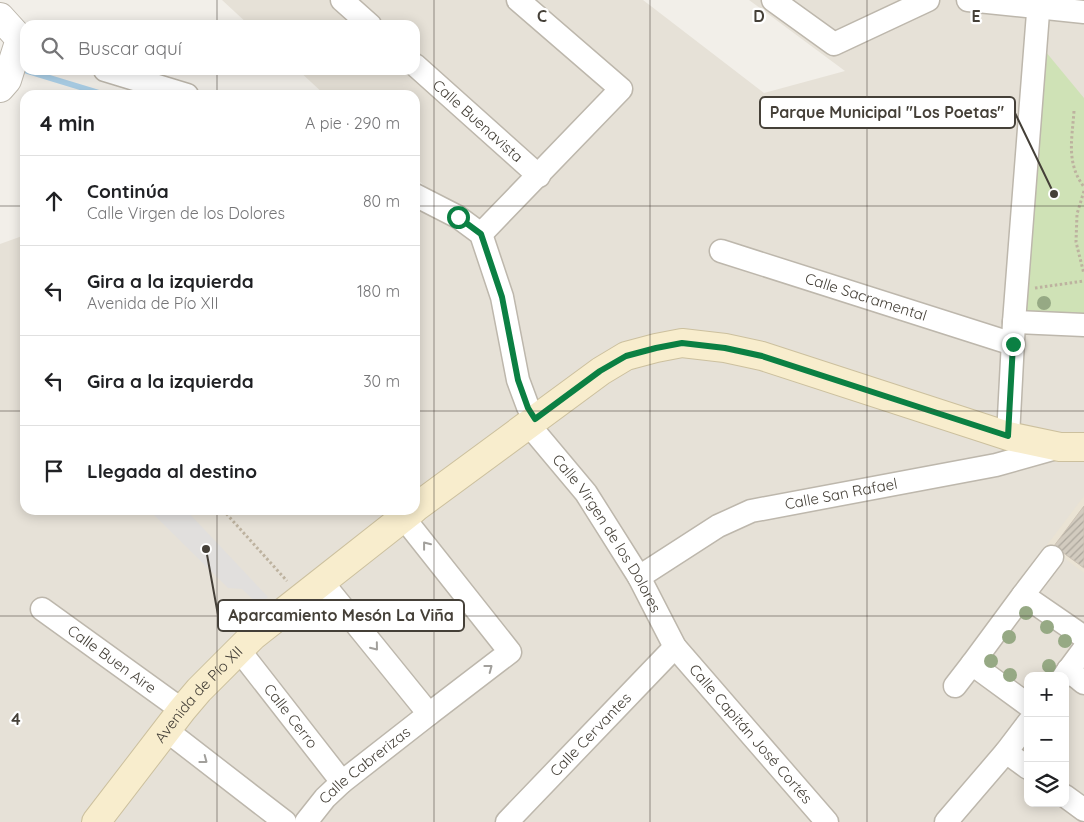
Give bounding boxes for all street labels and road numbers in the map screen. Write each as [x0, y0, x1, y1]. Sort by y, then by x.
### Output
street label: Calle Buenavista [429, 75, 527, 166]
street label: Calle Sacramental [803, 268, 929, 325]
street label: Calle Virgen de los Dolores [548, 450, 666, 616]
street label: Calle San Rafael [783, 474, 899, 513]
street label: Calle Buen Aire [64, 621, 160, 697]
street label: Avenida de Pío XII [150, 642, 247, 746]
street label: Calle Capitán José Cortés [685, 660, 817, 807]
street label: Calle Cerro [260, 680, 322, 752]
street label: Calle Cervantes [546, 688, 635, 780]
street label: Calle Cabrerizas [315, 722, 414, 808]

